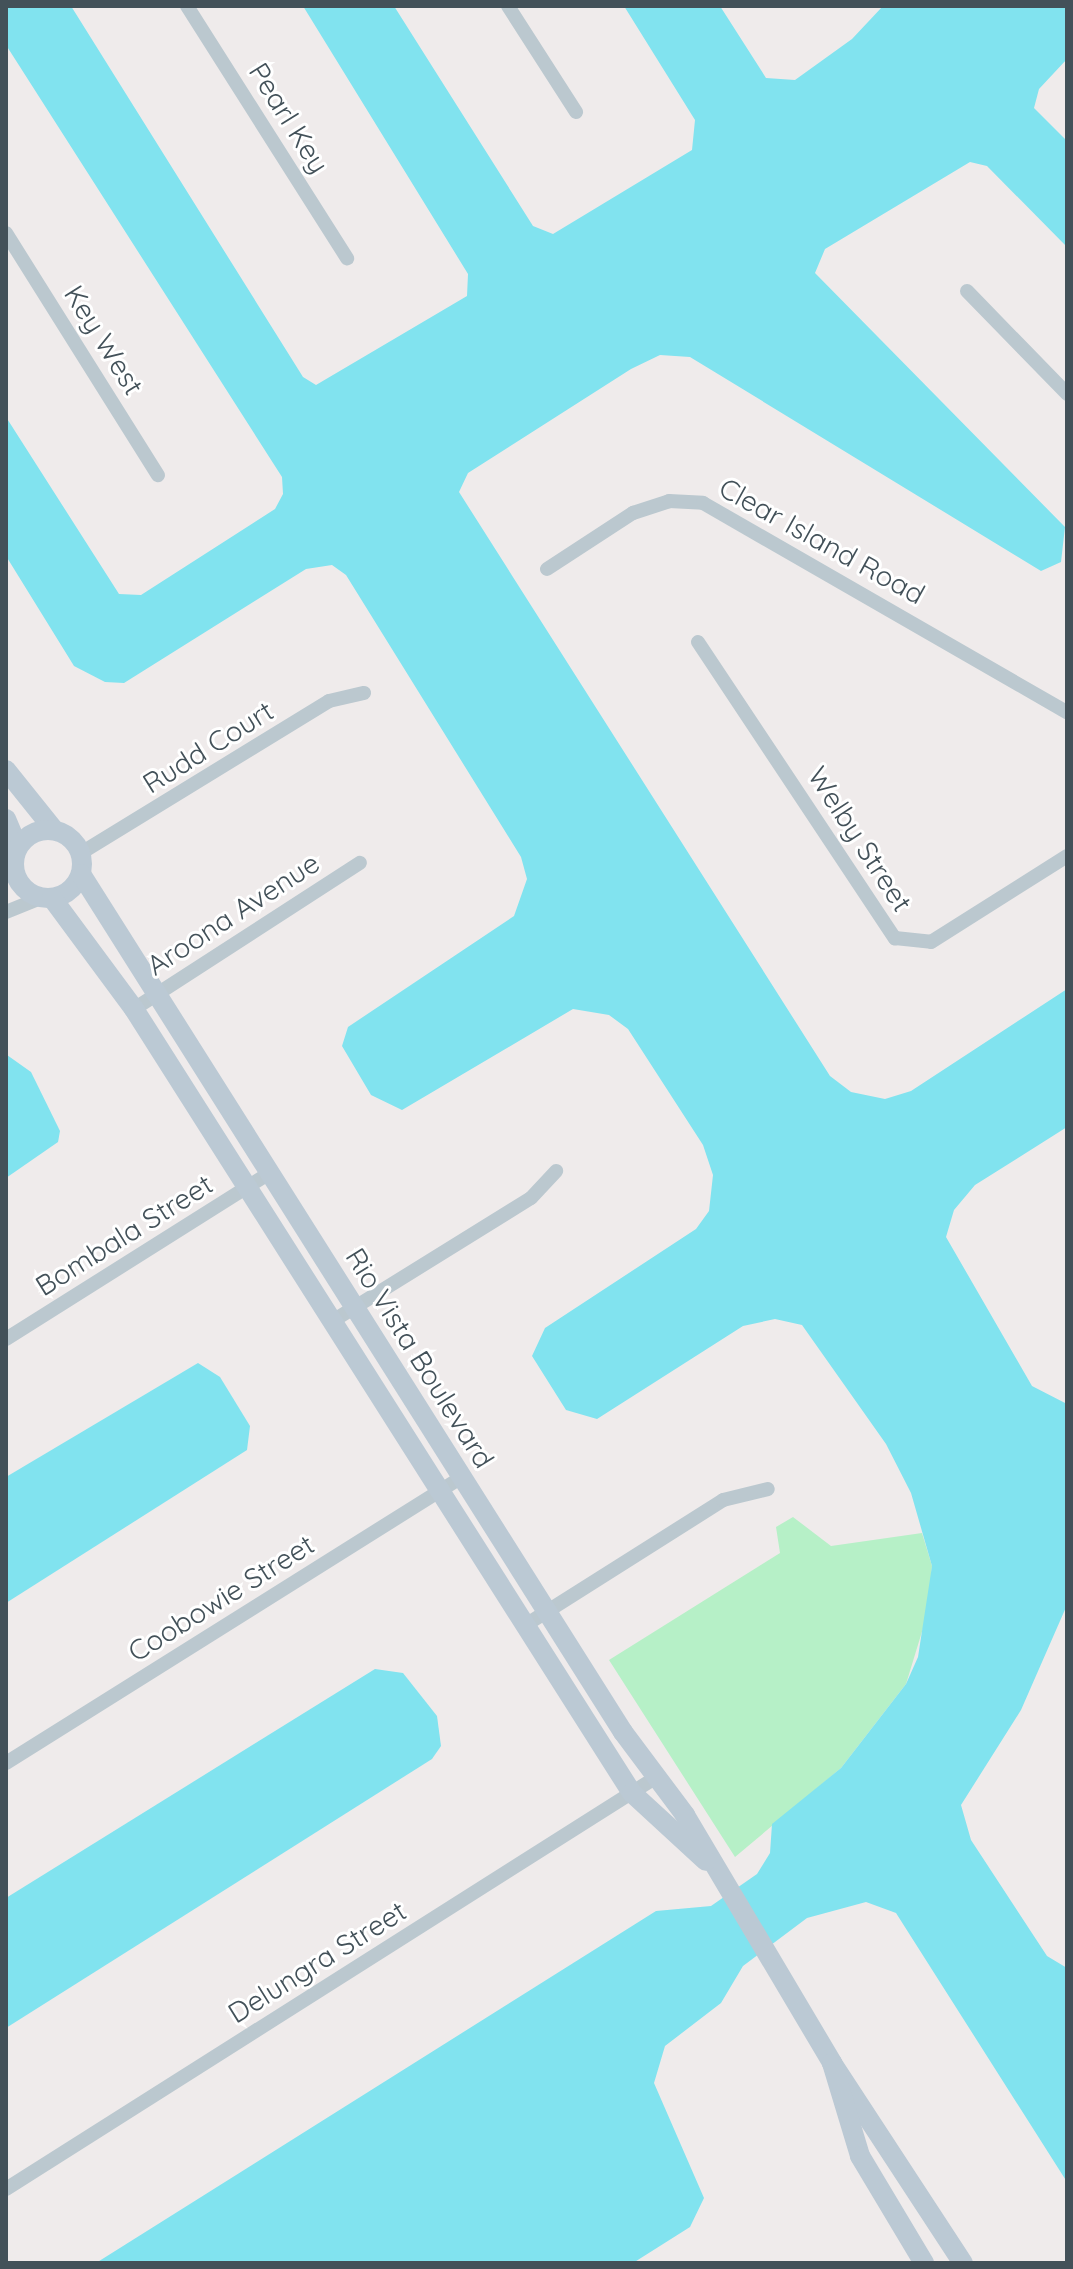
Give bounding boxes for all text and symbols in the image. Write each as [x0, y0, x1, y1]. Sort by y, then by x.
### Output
street label: Pearl Key [242, 56, 336, 180]
street label: Key West [57, 279, 151, 401]
street label: Clear Island Road [713, 471, 931, 611]
street label: Rudd Court [137, 694, 279, 800]
street label: Welby Street [801, 760, 919, 918]
street label: Aroona Avenue [141, 846, 325, 982]
street label: Bombala Street [29, 1167, 219, 1303]
street label: Rio Vista Boulevard [339, 1242, 501, 1474]
street label: Coobowie Street [122, 1527, 320, 1669]
street label: Delungra Street [222, 1894, 412, 2030]

